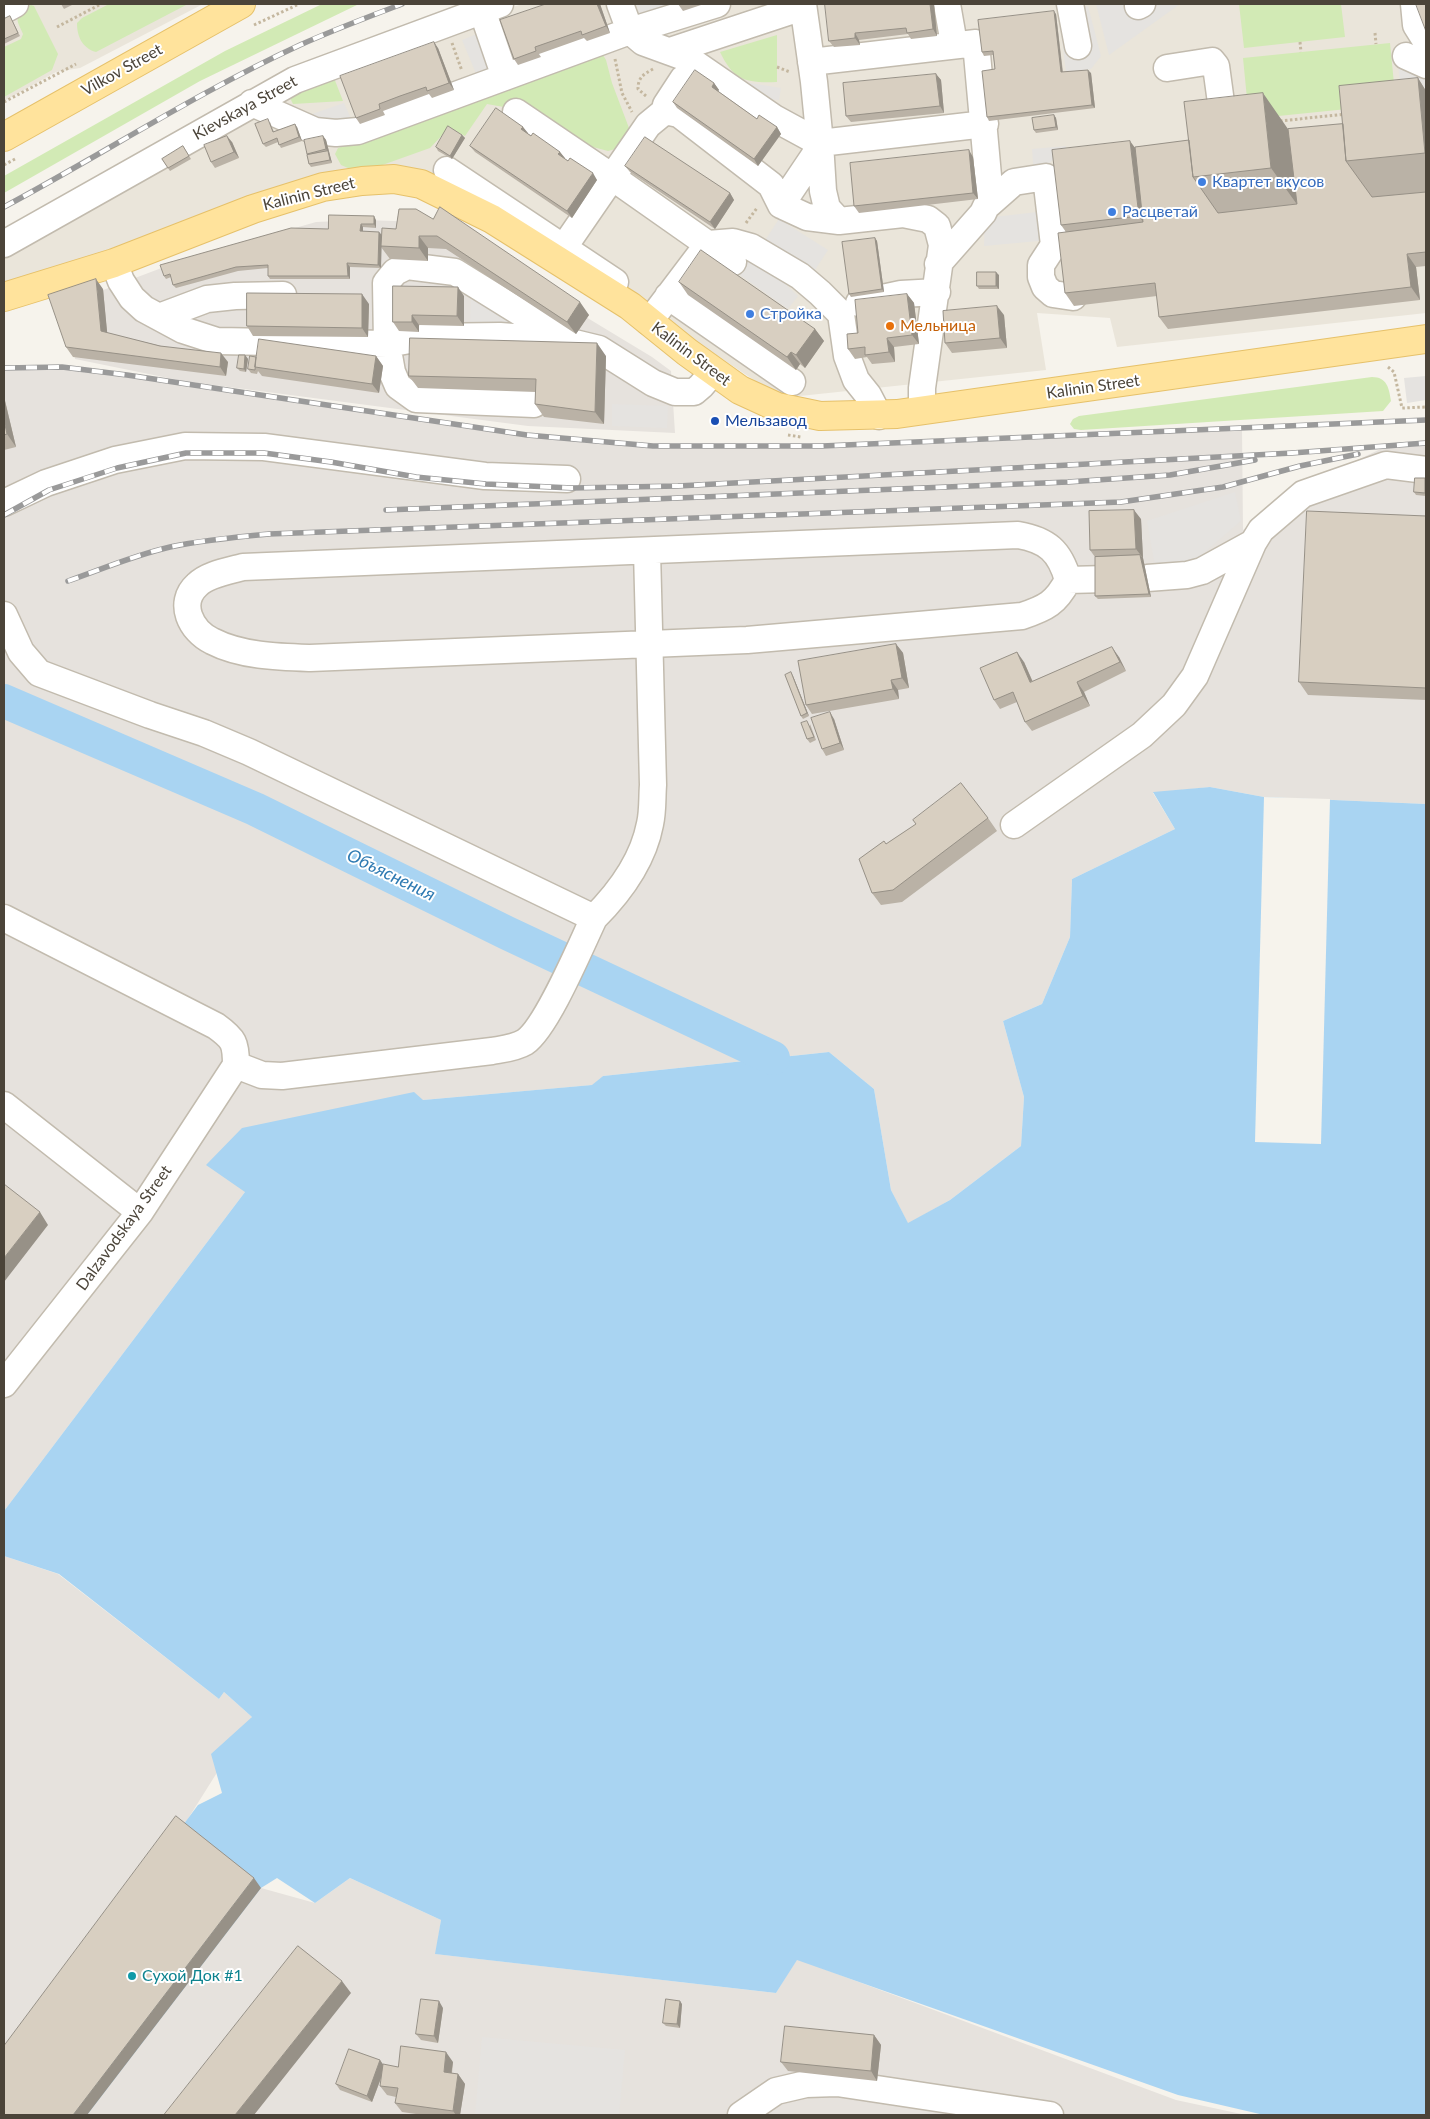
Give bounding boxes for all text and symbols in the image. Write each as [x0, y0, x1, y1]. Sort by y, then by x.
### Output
street label: Vilkov Street [78, 40, 166, 100]
street label: Kievskaya Street [190, 72, 300, 144]
place label: Квартет вкусов [1212, 172, 1324, 192]
street label: Kalinin Street [261, 173, 357, 215]
marker: Квартет вкусов [1196, 176, 1208, 188]
place label: Расцветай [1122, 202, 1198, 222]
marker: Расцветай [1106, 206, 1118, 218]
place label: Стройка [760, 304, 822, 324]
marker: Стройка [744, 308, 756, 320]
place label: Мельница [900, 316, 976, 336]
street label: Kalinin Street [648, 318, 734, 390]
marker: Мельница [884, 320, 896, 332]
street label: Kalinin Street [1045, 371, 1141, 403]
place label: Мельзавод [725, 411, 807, 431]
marker: Мельзавод [709, 415, 721, 427]
water label: Объяснения [343, 844, 439, 906]
street label: Dalzavodskaya Street [72, 1162, 176, 1294]
place label: Сухой Док #1 [142, 1966, 243, 1986]
marker: Сухой Док #1 [126, 1970, 138, 1982]

